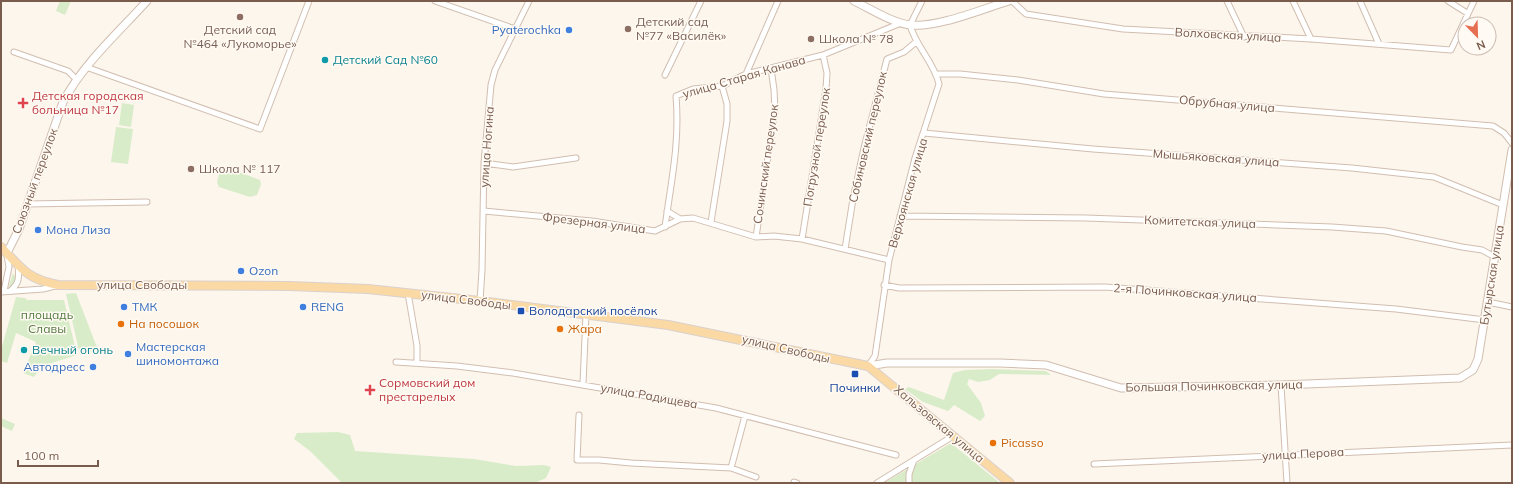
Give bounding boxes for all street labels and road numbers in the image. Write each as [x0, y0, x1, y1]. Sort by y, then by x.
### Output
street label: Волховская улица [1174, 24, 1282, 45]
street label: улица Старая Канава [681, 52, 807, 101]
street label: Собиновский переулок [845, 69, 890, 204]
street label: Погрузной переулок [800, 86, 833, 207]
street label: Обрубная улица [1178, 92, 1276, 115]
street label: Сочинский переулок [750, 103, 781, 225]
street label: улица Ногина [476, 106, 497, 188]
street label: Союзный переулок [8, 125, 61, 236]
street label: Верхоянская улица [885, 136, 930, 250]
street label: Мышьяковская улица [1152, 146, 1280, 169]
street label: Фрезерная улица [542, 209, 646, 236]
street label: Комитетская улица [1144, 212, 1256, 231]
street label: Бутырская улица [1476, 224, 1507, 326]
street label: улица Свободы [97, 277, 187, 292]
street label: 2-я Починковская улица [1113, 280, 1257, 305]
street label: улица Свободы [420, 287, 512, 312]
street label: улица Свободы [740, 331, 832, 366]
street label: Большая Починковская улица [1125, 376, 1303, 395]
street label: улица Радищева [599, 380, 699, 411]
street label: Хальзовская улица [891, 381, 987, 466]
street label: улица Перова [1262, 444, 1344, 463]

